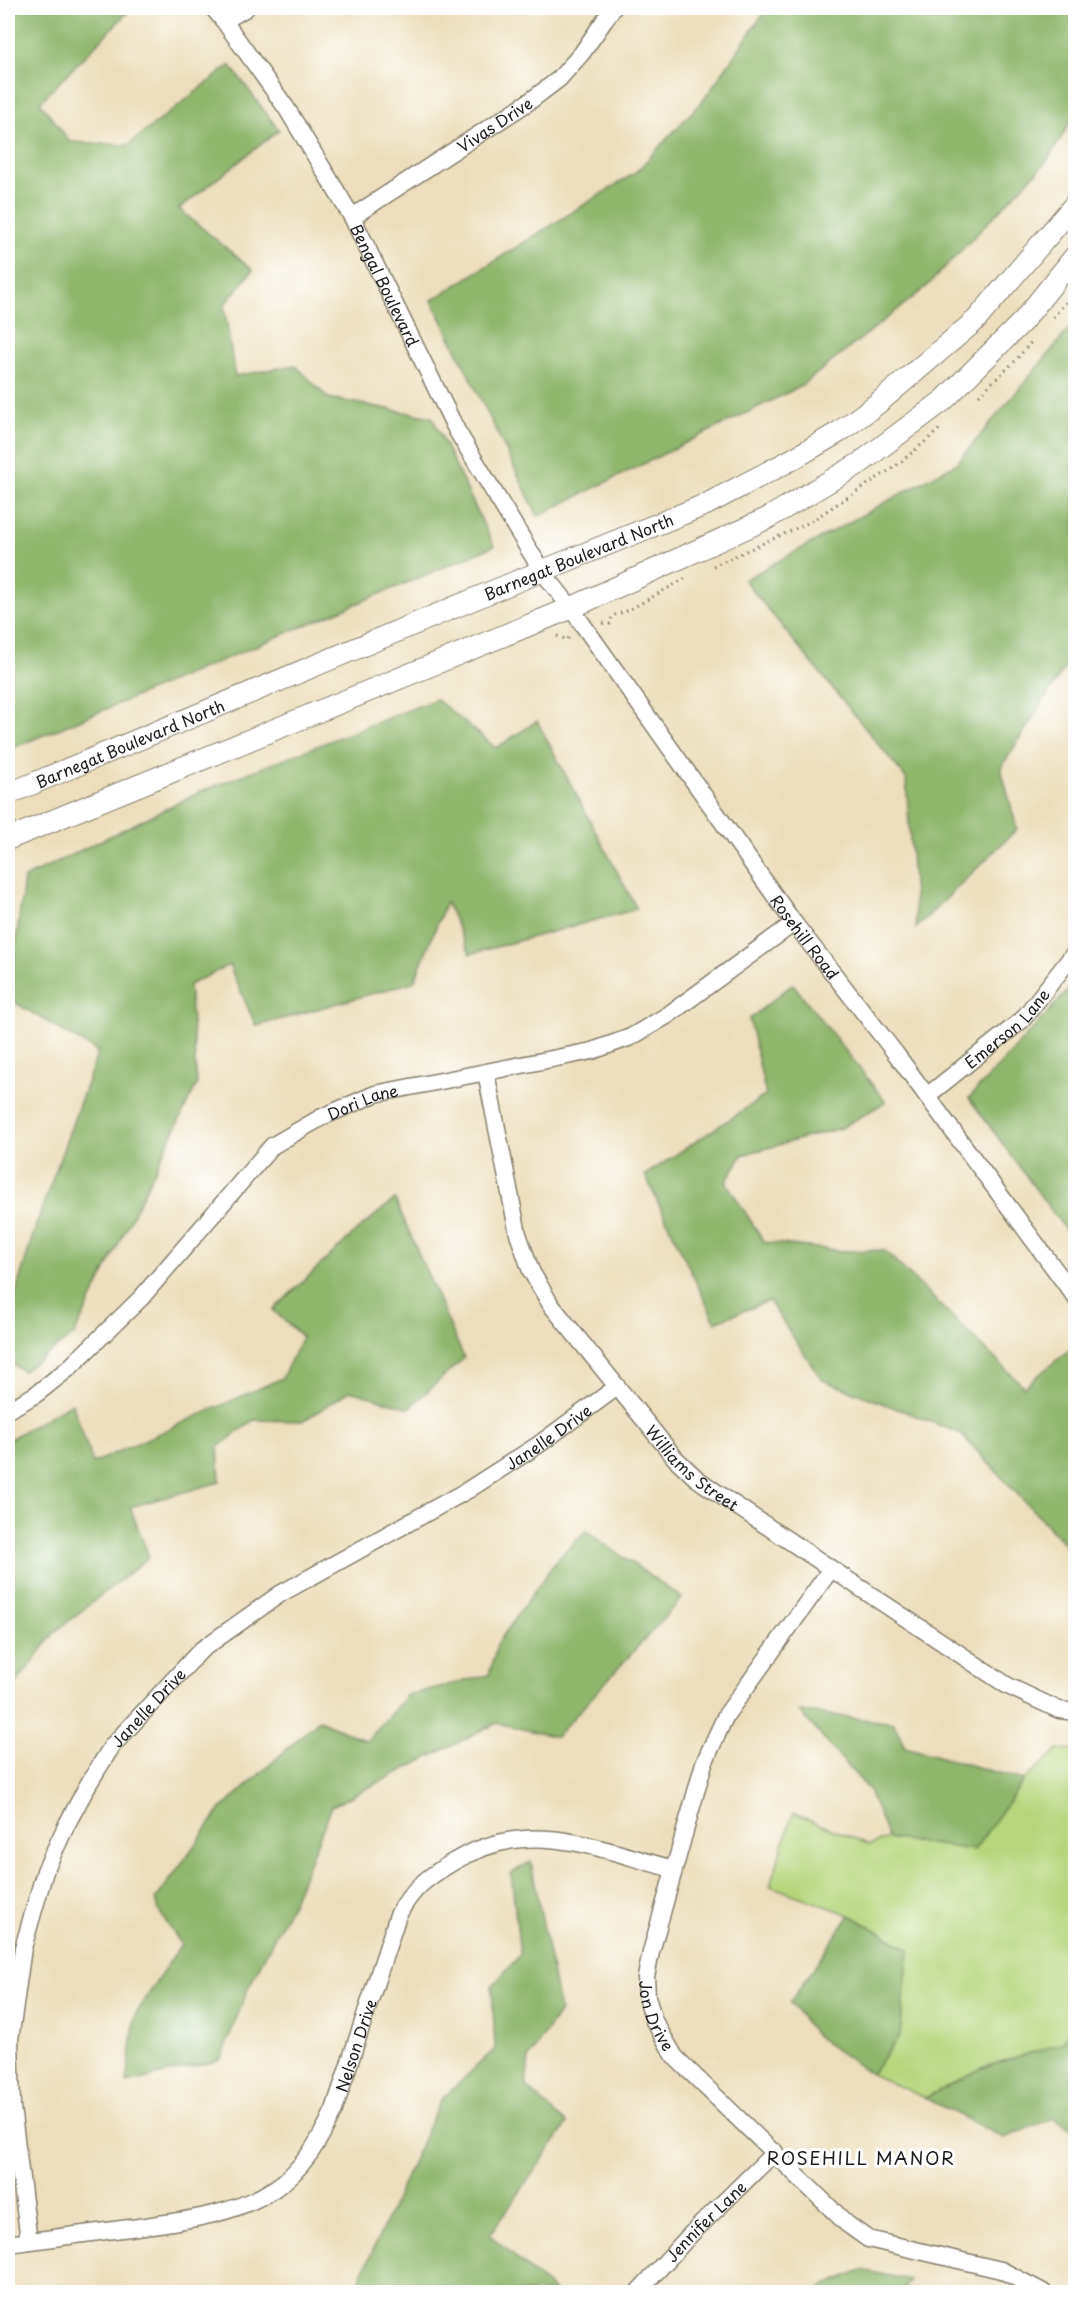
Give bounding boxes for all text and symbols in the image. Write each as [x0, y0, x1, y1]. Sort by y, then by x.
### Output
street label: Vivas Drive [452, 91, 537, 158]
street label: Bengal Boulevard [345, 220, 426, 350]
street label: Barnegat Boulevard North [480, 507, 677, 606]
street label: Barnegat Boulevard North [32, 693, 228, 793]
street label: Rosehill Road [765, 889, 845, 984]
street label: Emerson Lane [959, 983, 1055, 1074]
street label: Dori Lane [323, 1078, 400, 1125]
street label: Janelle Drive [500, 1398, 596, 1475]
street label: Williams Street [640, 1419, 744, 1517]
street label: Janelle Drive [105, 1662, 191, 1752]
street label: Jon Drive [634, 1980, 681, 2055]
street label: Nelson Drive [329, 1996, 382, 2095]
district label: ROSEHILL MANOR [766, 2144, 956, 2171]
street label: Jennifer Lane [659, 2175, 751, 2267]

